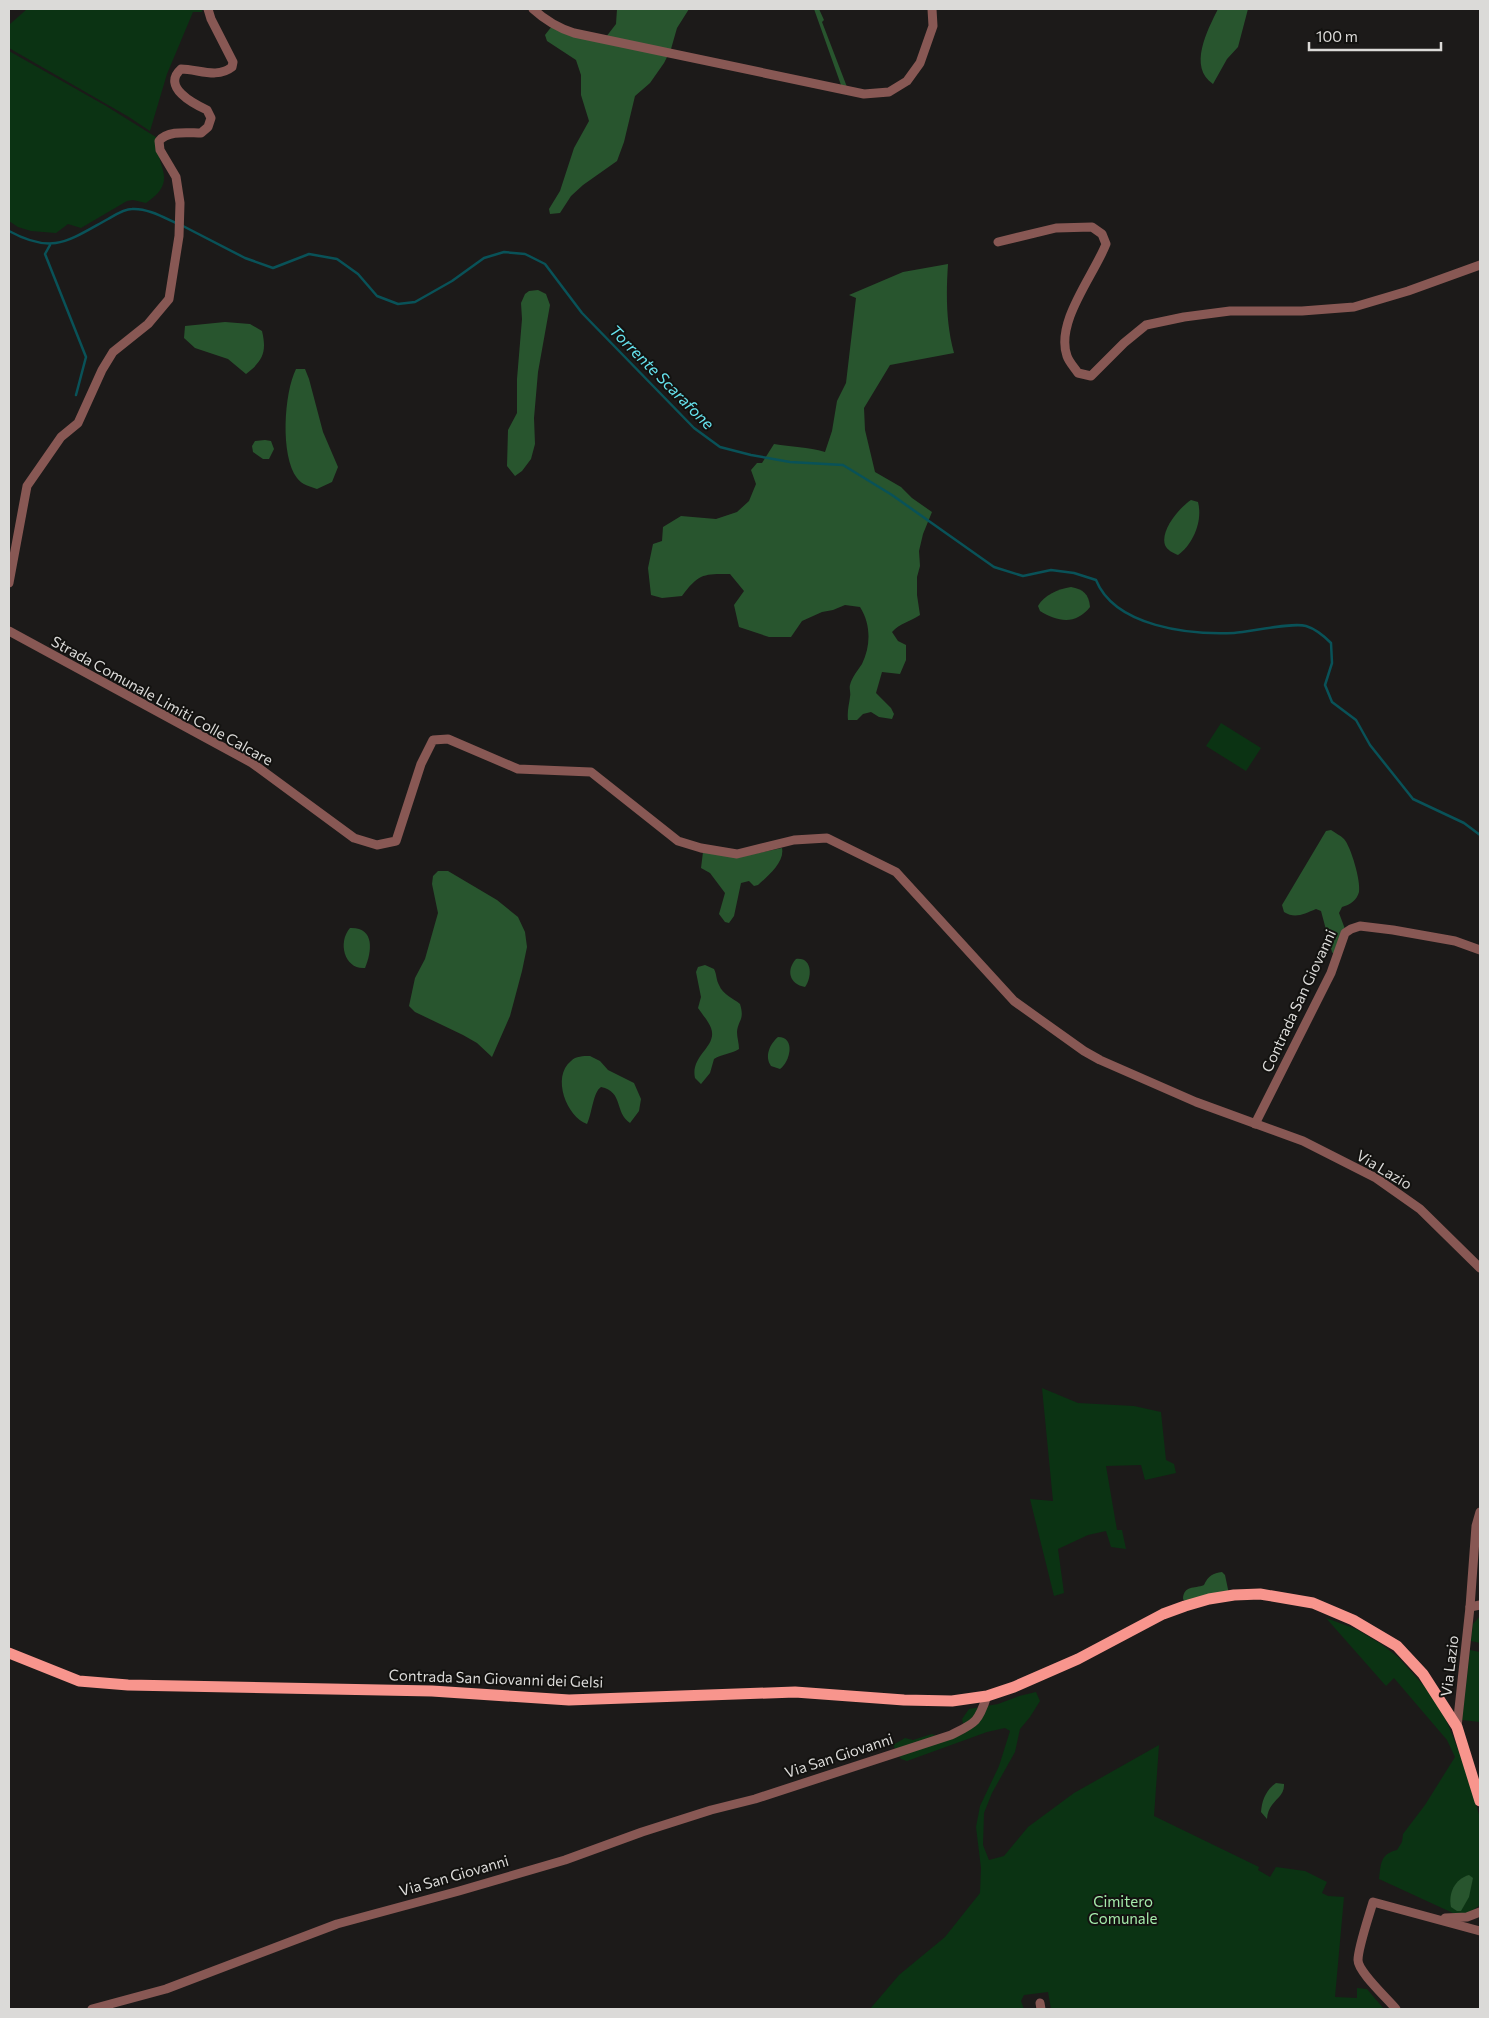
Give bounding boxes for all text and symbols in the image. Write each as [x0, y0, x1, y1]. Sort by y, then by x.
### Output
scale bar [1309, 20, 1442, 52]
text: 100 m [1316, 27, 1358, 45]
water label: Torrente Scarafone [606, 320, 719, 433]
street label: Strada Comunale Limiti Colle Calcare [49, 632, 276, 769]
street label: Contrada San Giovanni [1257, 926, 1339, 1075]
street label: Via Lazio [1353, 1146, 1416, 1193]
street label: Via Lazio [1436, 1634, 1462, 1698]
street label: Contrada San Giovanni dei Gelsi [388, 1665, 604, 1691]
street label: Via San Giovanni [782, 1729, 895, 1781]
street label: Via San Giovanni [397, 1851, 511, 1899]
park label: Cimitero Comunale [1089, 1892, 1158, 1927]

